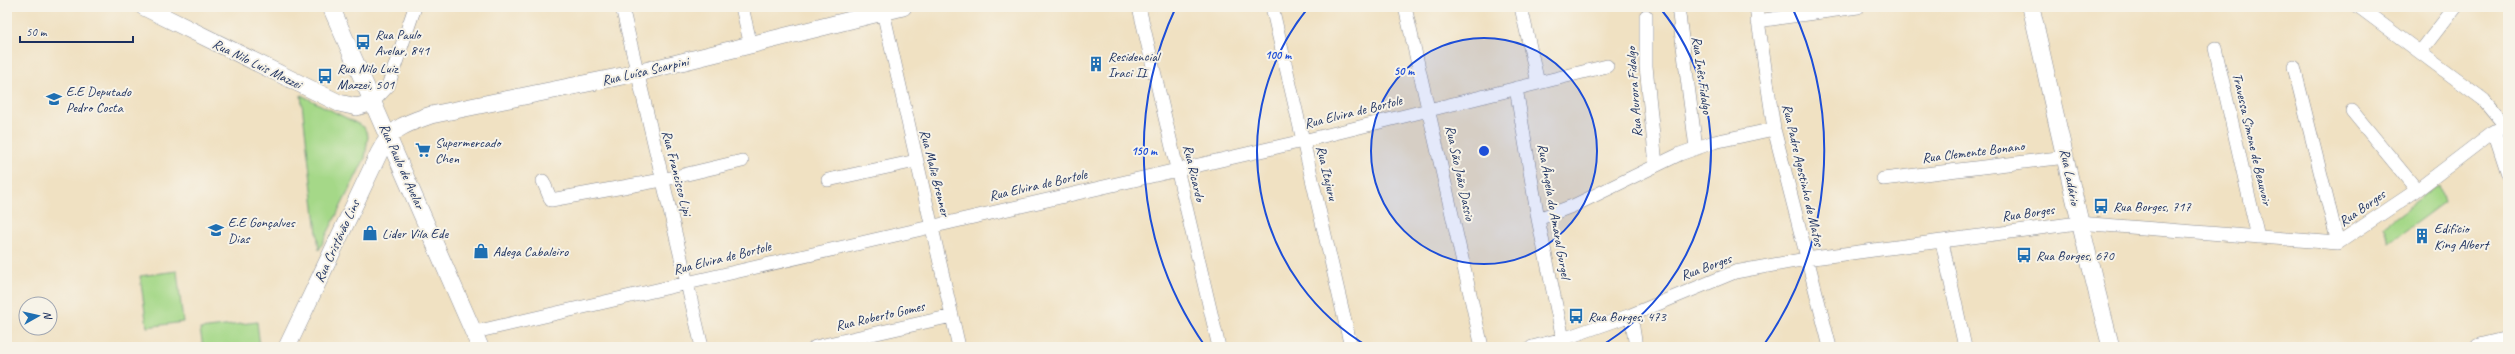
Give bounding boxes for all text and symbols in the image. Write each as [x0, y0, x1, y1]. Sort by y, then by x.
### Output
scale bar [20, 18, 133, 44]
text: 50 m [26, 24, 48, 40]
place label: Rua Paulo Avelar, 841 [375, 26, 430, 59]
bus stop icon: Rua Paulo Avelar, 841 [354, 33, 372, 51]
street label: Rua Nilo Luis Mazzei [210, 35, 306, 94]
street label: Rua Inês Fidalgo [1688, 35, 1716, 116]
street label: Rua Aurora Fidalgo [1622, 44, 1646, 138]
text: 100 m [1265, 47, 1292, 63]
place label: Residencial Iraci II [1108, 48, 1162, 81]
street label: Rua Luísa Scarpini [600, 52, 692, 89]
building icon: Residencial Iraci II [1087, 55, 1105, 73]
place label: Rua Nilo Luiz Mazzei, 501 [337, 60, 399, 93]
text: 50 m [1394, 63, 1415, 79]
bus stop icon: Rua Nilo Luiz Mazzei, 501 [316, 67, 334, 85]
street label: Travessa Simone de Beauvoir [2229, 71, 2276, 208]
place label: E.E Deputado Pedro Costa [66, 83, 132, 116]
school or university icon: E.E Deputado Pedro Costa [45, 90, 63, 108]
street label: Rua Elvira de Bortole [1302, 91, 1405, 132]
street label: Rua Padre Agostinho de Matos [1778, 102, 1828, 249]
street label: Rua Paulo de Avelar [376, 121, 429, 212]
street label: Rua São João Dassio [1442, 124, 1479, 223]
street label: Rua Malie Brenner [916, 128, 954, 219]
street label: Rua Francisco Lipi [658, 129, 696, 220]
place label: Supermercado Chen [435, 134, 503, 167]
street label: Rua Clemente Bonano [1921, 137, 2027, 167]
supermarket icon: Supermercado Chen [414, 141, 432, 159]
street label: Rua Ângela do Amaral Gurgel [1534, 142, 1575, 282]
text: 150 m [1131, 143, 1158, 159]
street label: Rua Ricardo [1179, 143, 1209, 205]
street label: Rua Itajuru [1312, 144, 1342, 203]
centre of rings [1477, 144, 1491, 158]
street label: Rua Ladário [2056, 147, 2084, 209]
street label: Rua Elvira de Bortole [987, 165, 1090, 205]
street label: Rua Borges [2336, 185, 2389, 230]
street label: Rua Cristóvão Lins [311, 196, 364, 285]
bus stop icon: Rua Borges, 717 [2092, 197, 2110, 215]
place label: Rua Borges, 717 [2113, 198, 2191, 215]
street label: Rua Borges [2001, 201, 2056, 225]
place label: E.E Gonçalves Dias [228, 214, 296, 247]
place label: Edifício King Albert [2434, 220, 2490, 253]
school or university icon: E.E Gonçalves Dias [207, 221, 225, 239]
shop icon: Lider Vila Ede [361, 224, 379, 242]
place label: Lider Vila Ede [382, 225, 449, 242]
building icon: Edifício King Albert [2413, 227, 2431, 245]
street label: Rua Elvira de Bortole [671, 237, 774, 278]
shop icon: Adega Cabaleiro [472, 242, 490, 260]
place label: Adega Cabaleiro [493, 243, 569, 260]
bus stop icon: Rua Borges, 670 [2015, 246, 2033, 264]
place label: Rua Borges, 670 [2036, 247, 2115, 264]
street label: Rua Borges [1678, 250, 1735, 284]
north arrow [18, 296, 58, 336]
street label: Rua Roberto Gomes [834, 297, 927, 334]
bus stop icon: Rua Borges, 473 [1567, 307, 1585, 325]
place label: Rua Borges, 473 [1588, 308, 1667, 325]
text: N [40, 310, 56, 321]

